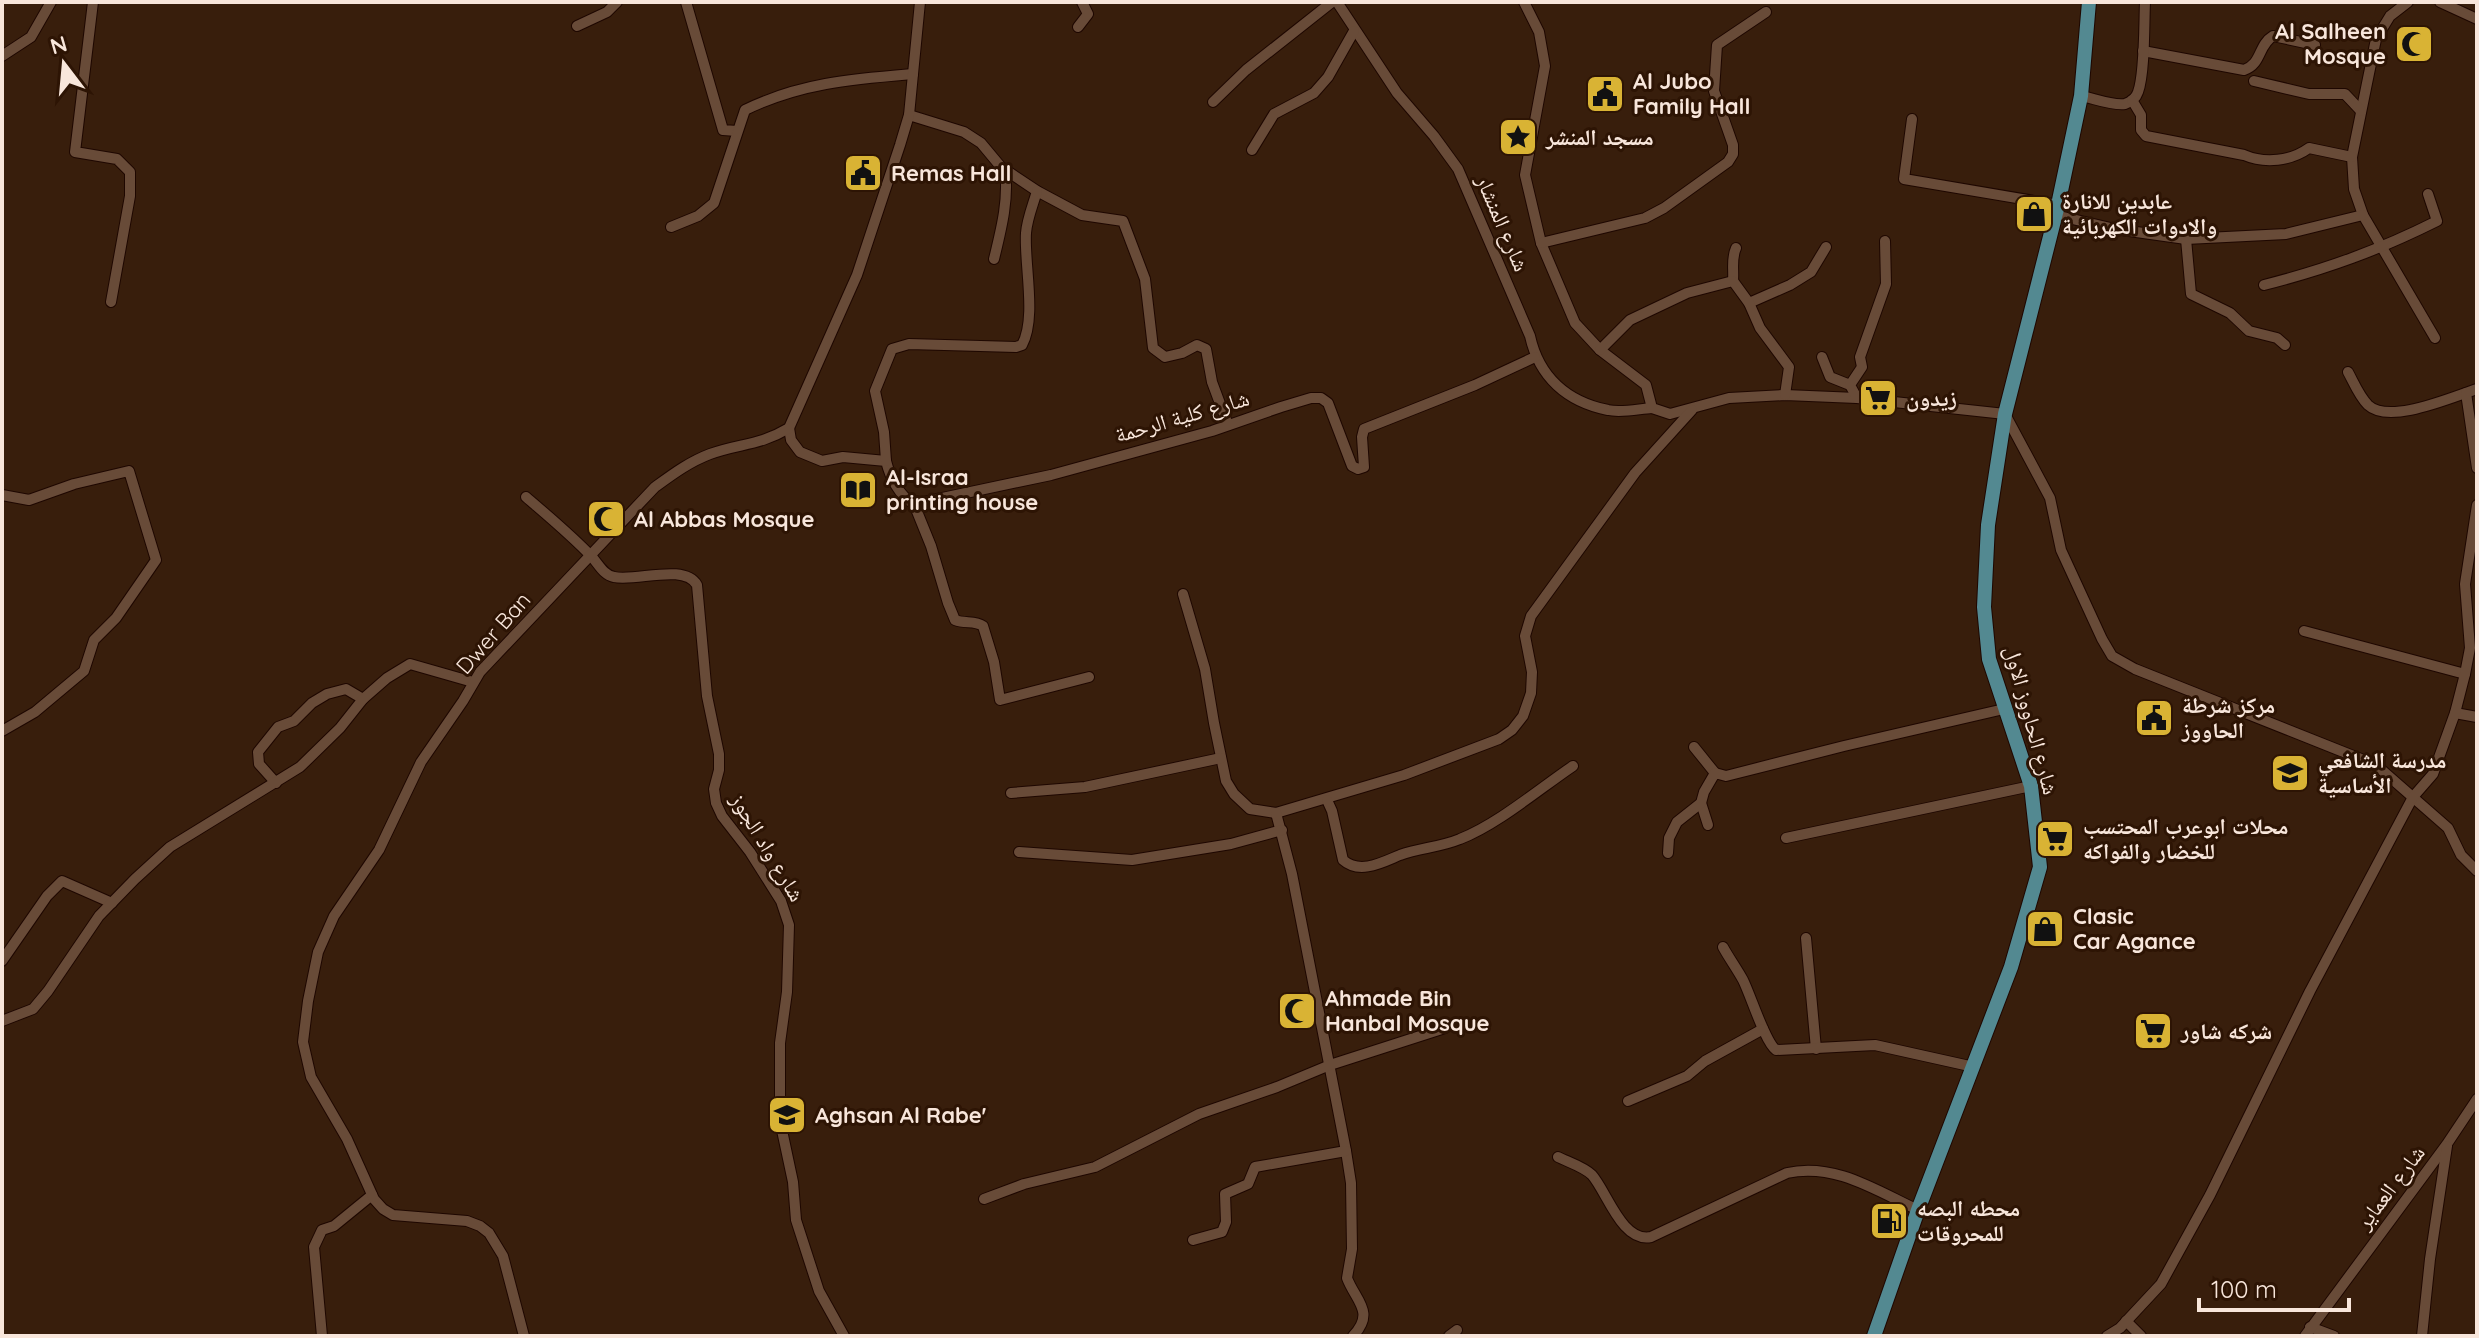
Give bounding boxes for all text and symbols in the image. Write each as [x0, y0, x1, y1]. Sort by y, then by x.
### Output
place label: Al Salheen Mosque [2275, 17, 2386, 70]
mosque icon: Al Salheen Mosque [2393, 23, 2435, 65]
north arrow [24, 24, 104, 104]
text: N [47, 29, 70, 60]
place label: Al Jubo Family Hall [1633, 67, 1750, 120]
public building icon: Al Jubo Family Hall [1584, 73, 1626, 115]
place icon: مسجد المنشر [1497, 116, 1539, 158]
place label: مسجد المنشر [1545, 123, 1654, 151]
public building icon: Remas Hall [842, 152, 884, 194]
place label: Remas Hall [891, 159, 1011, 187]
street label: شارع المنشار [1470, 170, 1536, 275]
place label: عابدين للانارة والادوات الكهربائية [2062, 187, 2217, 240]
shop icon: عابدين للانارة والادوات الكهربائية [2013, 193, 2055, 235]
supermarket icon: زيدون [1857, 377, 1899, 419]
street label: شارع كلية الرحمة [1112, 384, 1252, 448]
place label: زيدون [1906, 384, 1957, 412]
place label: Al-Israa printing house [886, 463, 1038, 516]
library icon: Al-Israa printing house [837, 469, 879, 511]
mosque icon: Al Abbas Mosque [585, 498, 627, 540]
place label: Al Abbas Mosque [634, 505, 815, 533]
street label: Dwer Ban [450, 586, 536, 680]
street label: شارع الحاووز الاول [1999, 642, 2065, 798]
place label: مركز شرطة الحاووز [2181, 691, 2275, 744]
public building icon: مركز شرطة الحاووز [2133, 697, 2175, 739]
place label: مدرسة الشافعي الأساسية [2318, 746, 2446, 799]
school or university icon: مدرسة الشافعي الأساسية [2269, 752, 2311, 794]
street label: شارع واد الجوز [724, 787, 811, 906]
place label: محلات ابوعرب المحتسب للخضار والفواكه [2083, 812, 2288, 865]
supermarket icon: محلات ابوعرب المحتسب للخضار والفواكه [2034, 818, 2076, 860]
place label: Clasic Car Agance [2073, 902, 2196, 955]
shop icon: Clasic Car Agance [2024, 908, 2066, 950]
place label: Ahmade Bin Hanbal Mosque [1325, 984, 1490, 1037]
mosque icon: Ahmade Bin Hanbal Mosque [1276, 990, 1318, 1032]
supermarket icon: شركه شاور [2132, 1010, 2174, 1052]
place label: شركه شاور [2180, 1017, 2272, 1045]
school or university icon: Aghsan Al Rabe' [766, 1094, 808, 1136]
place label: Aghsan Al Rabe' [815, 1101, 987, 1129]
street label: شارع العماير [2349, 1139, 2431, 1235]
place label: محطه البصه للمحروقات [1917, 1194, 2020, 1247]
fuel station icon: محطه البصه للمحروقات [1868, 1200, 1910, 1242]
scale bar [2199, 1262, 2349, 1312]
text: 100 m [2211, 1274, 2277, 1304]

